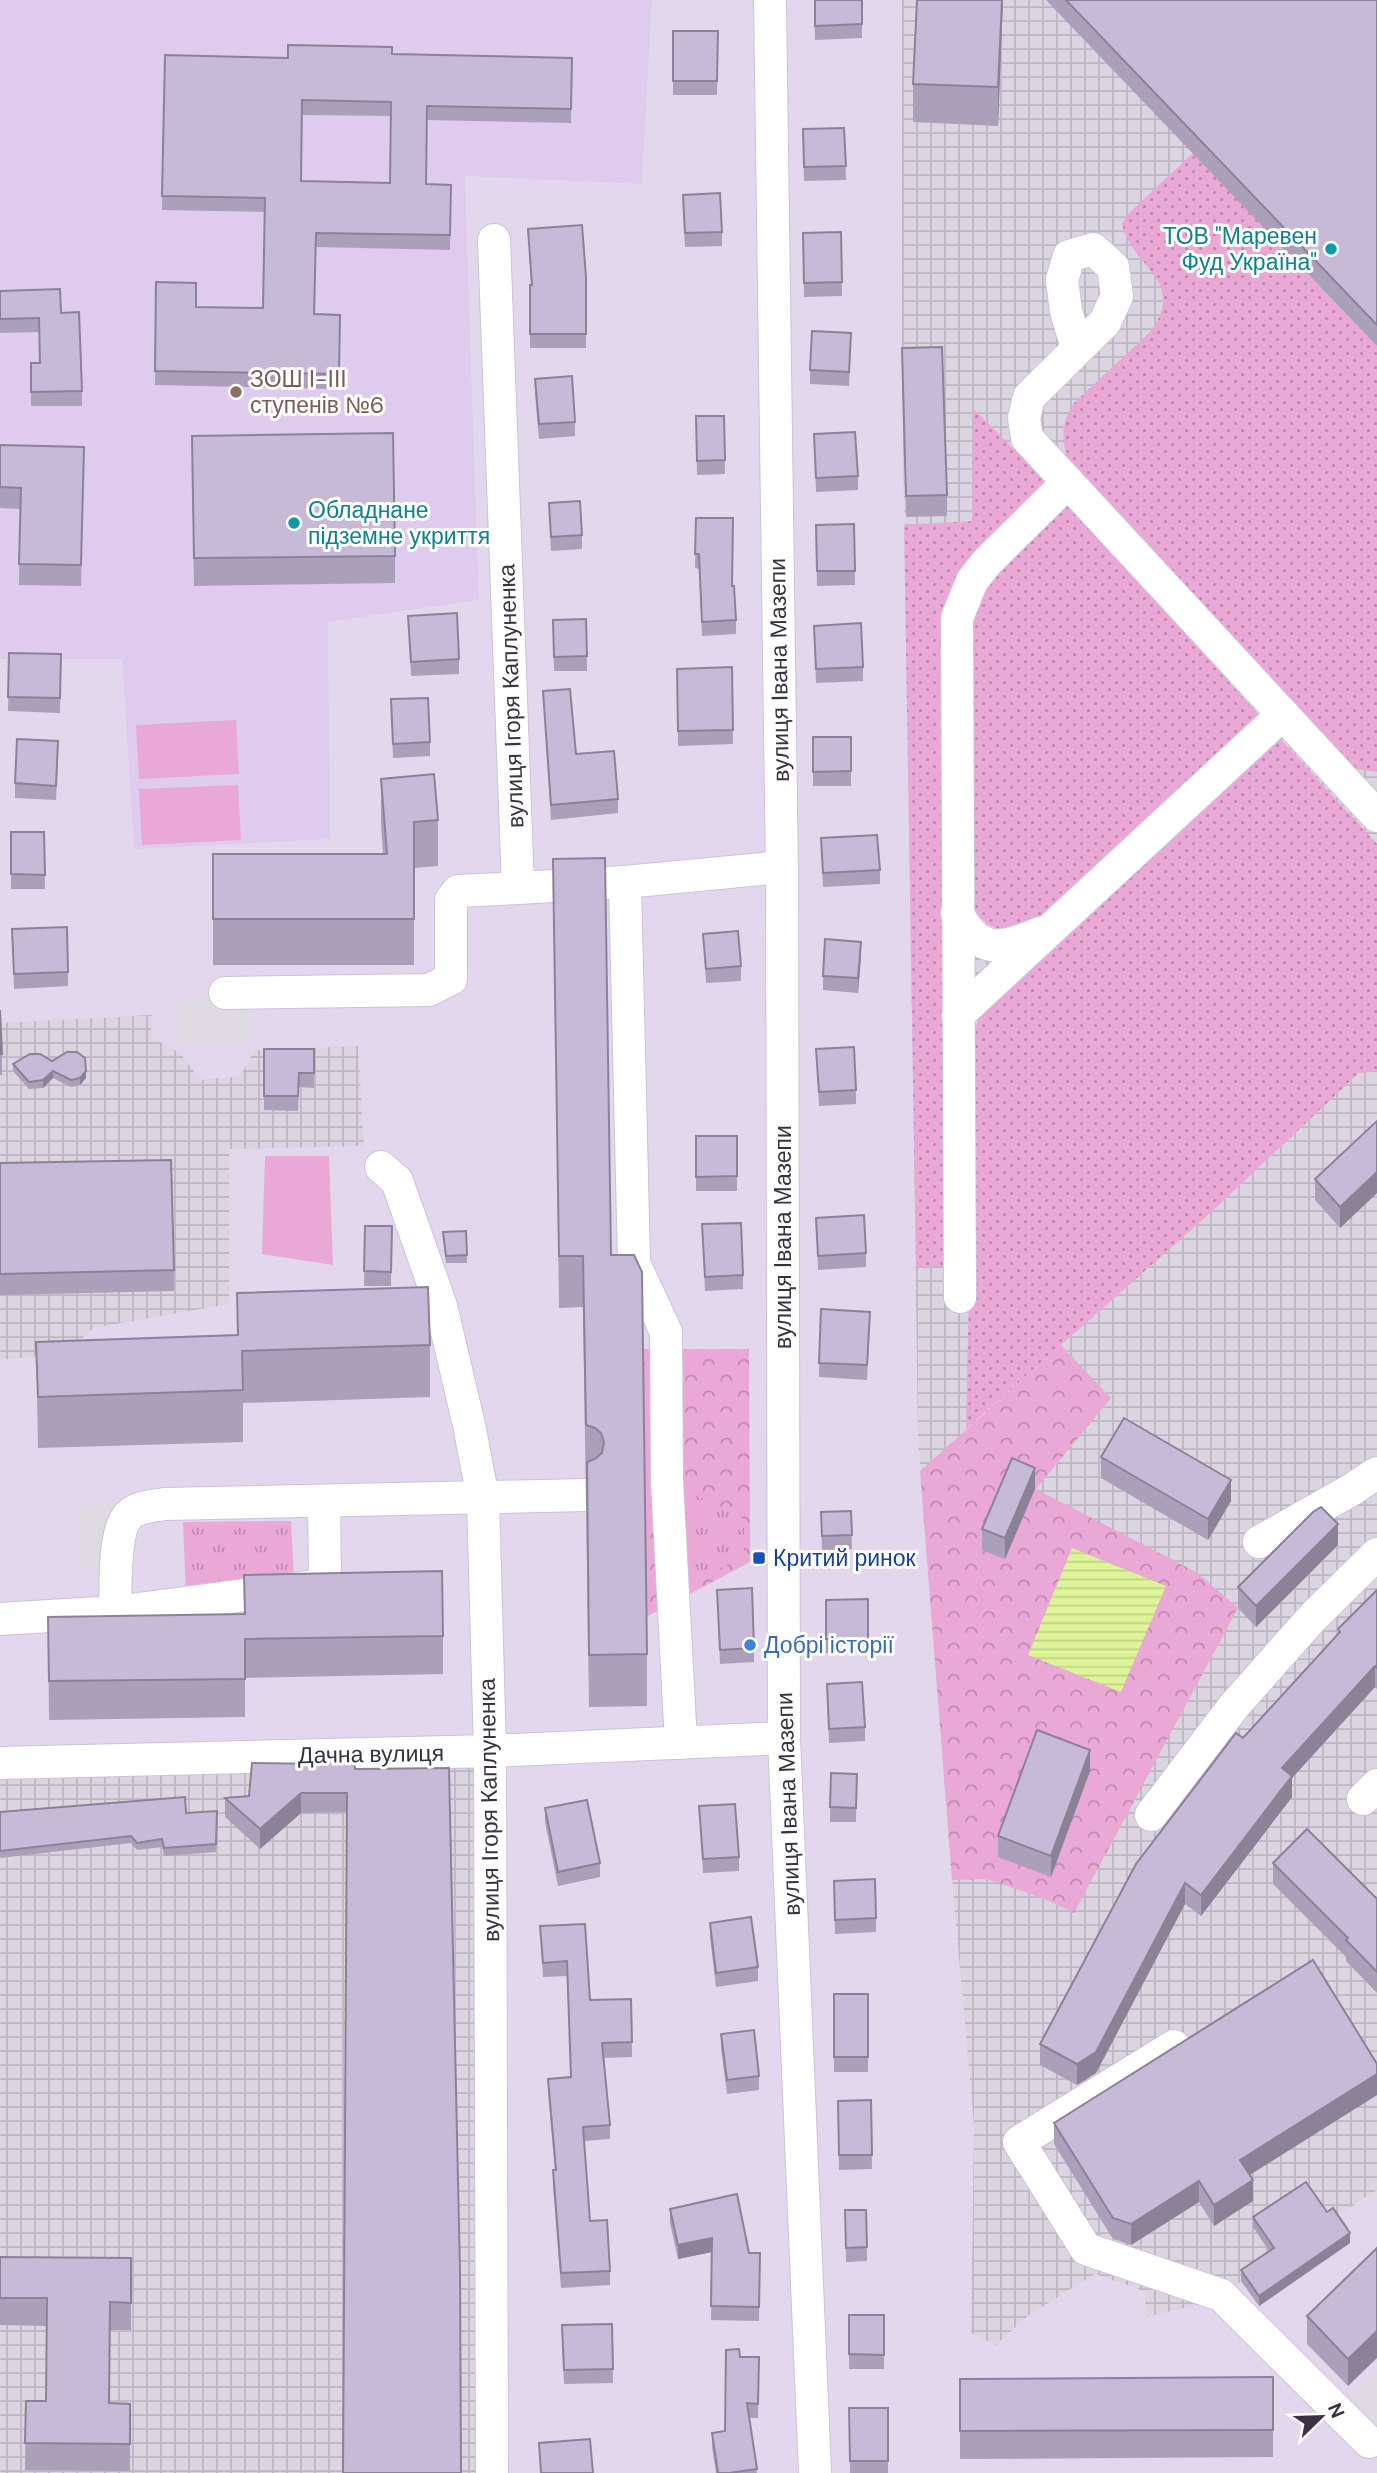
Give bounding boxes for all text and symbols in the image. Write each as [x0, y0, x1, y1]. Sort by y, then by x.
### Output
place label: ТОВ "Маревен Фуд Україна" [1163, 221, 1317, 277]
marker: ТОВ "Маревен Фуд Україна" [1323, 241, 1339, 257]
place label: ЗОШ І-ІІІ ступенів №6 [250, 364, 384, 420]
marker: ЗОШ І-ІІІ ступенів №6 [228, 384, 244, 400]
place label: Обладнане підземне укриття [308, 495, 490, 551]
marker: Обладнане підземне укриття [286, 515, 302, 531]
street label: вулиця Івана Мазепи [762, 558, 796, 782]
street label: вулиця Ігоря Каплуненка [491, 563, 531, 828]
street label: вулиця Івана Мазепи [768, 1125, 798, 1349]
place label: Критий ринок [773, 1543, 917, 1573]
marker: Критий ринок [751, 1550, 767, 1566]
place label: Добрі історії [764, 1630, 894, 1660]
marker: Добрі історії [742, 1637, 758, 1653]
street label: вулиця Ігоря Каплуненка [472, 1678, 506, 1942]
street label: вулиця Івана Мазепи [769, 1692, 807, 1916]
street label: Дачна вулиця [298, 1738, 444, 1770]
north arrow [1286, 2382, 1356, 2452]
text: N [1322, 2399, 1350, 2422]

